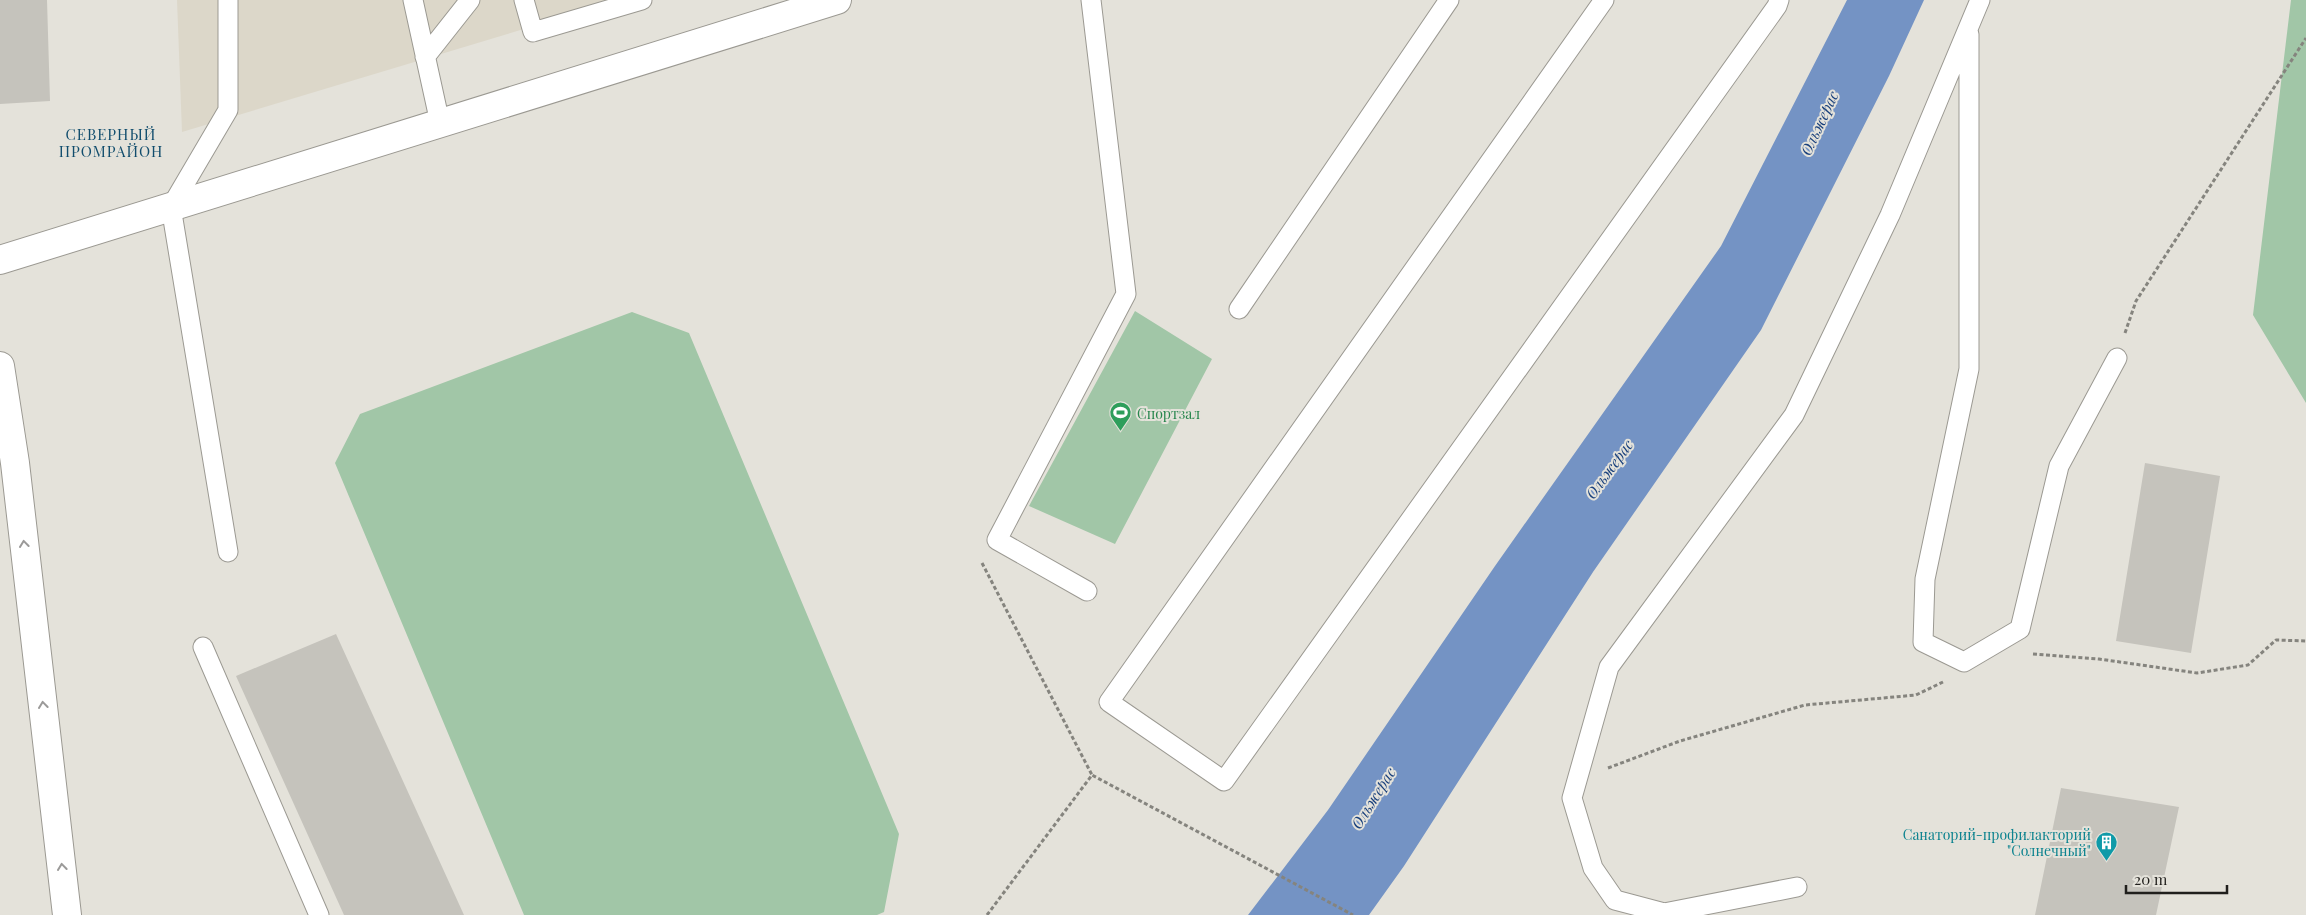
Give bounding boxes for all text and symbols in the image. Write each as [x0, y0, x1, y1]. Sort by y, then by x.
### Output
water label: Ольжерас [1795, 87, 1843, 158]
district label: СЕВЕРНЫЙ ПРОМРАЙОН [59, 124, 163, 161]
sports icon: Спортзал [1109, 401, 1133, 432]
place label: Спортзал [1137, 404, 1200, 423]
water label: Ольжерас [1581, 435, 1638, 503]
one-way arrow [19, 539, 30, 547]
one-way arrow [38, 701, 49, 709]
water label: Ольжерас [1346, 763, 1400, 832]
place label: Санаторий-профилакторий "Солнечный" [1903, 825, 2091, 860]
building icon: Санаторий-профилакторий "Солнечный" [2095, 830, 2119, 861]
one-way arrow [57, 862, 68, 870]
scale bar [2126, 862, 2227, 894]
text: 20 m [2134, 869, 2168, 889]

